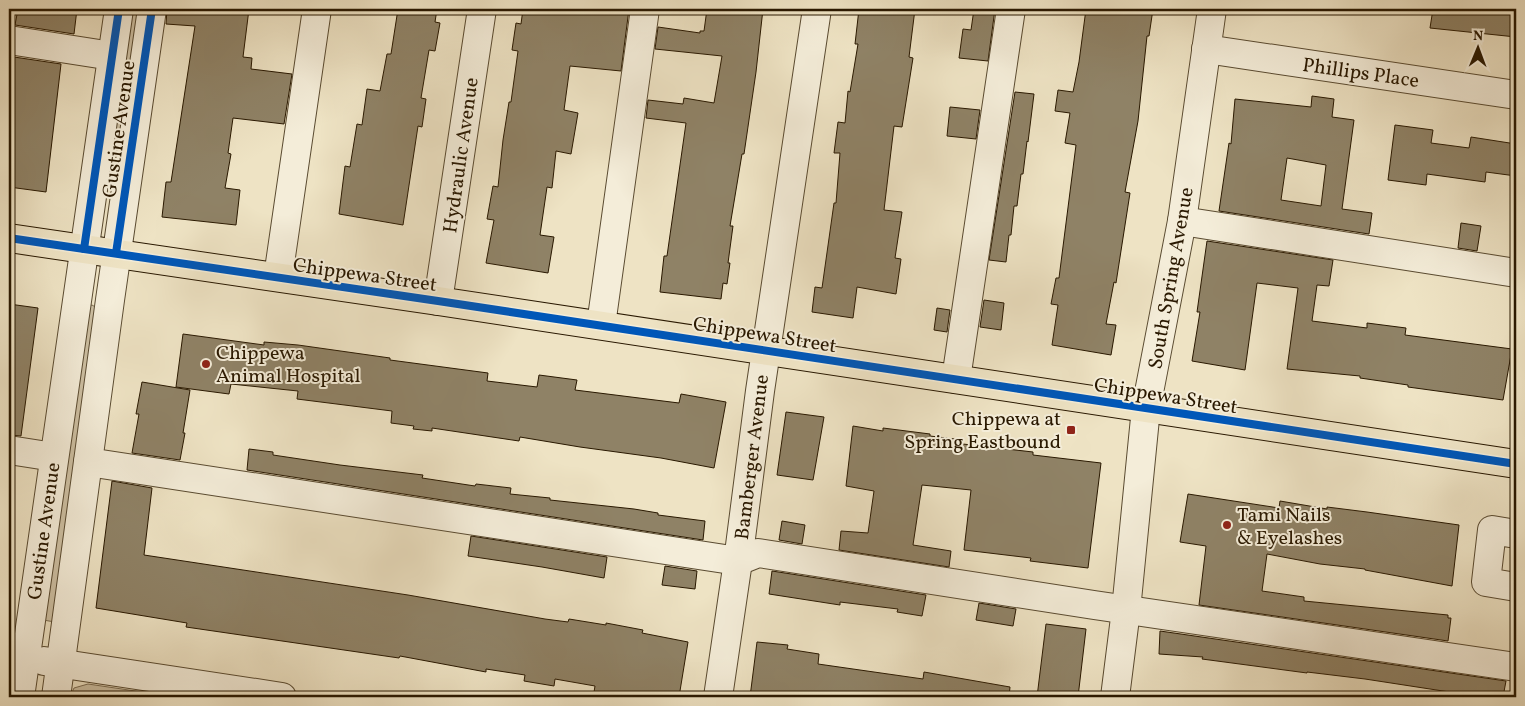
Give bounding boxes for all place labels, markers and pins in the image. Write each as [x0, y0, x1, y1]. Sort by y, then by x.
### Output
place label: Chippewa Animal Hospital [216, 340, 360, 391]
marker: Chippewa Animal Hospital [200, 358, 212, 370]
place label: Chippewa at Spring Eastbound [904, 406, 1061, 457]
marker: Chippewa at Spring Eastbound [1065, 424, 1077, 436]
place label: Tami Nails & Eyelashes [1237, 502, 1342, 553]
marker: Tami Nails & Eyelashes [1221, 519, 1233, 531]

